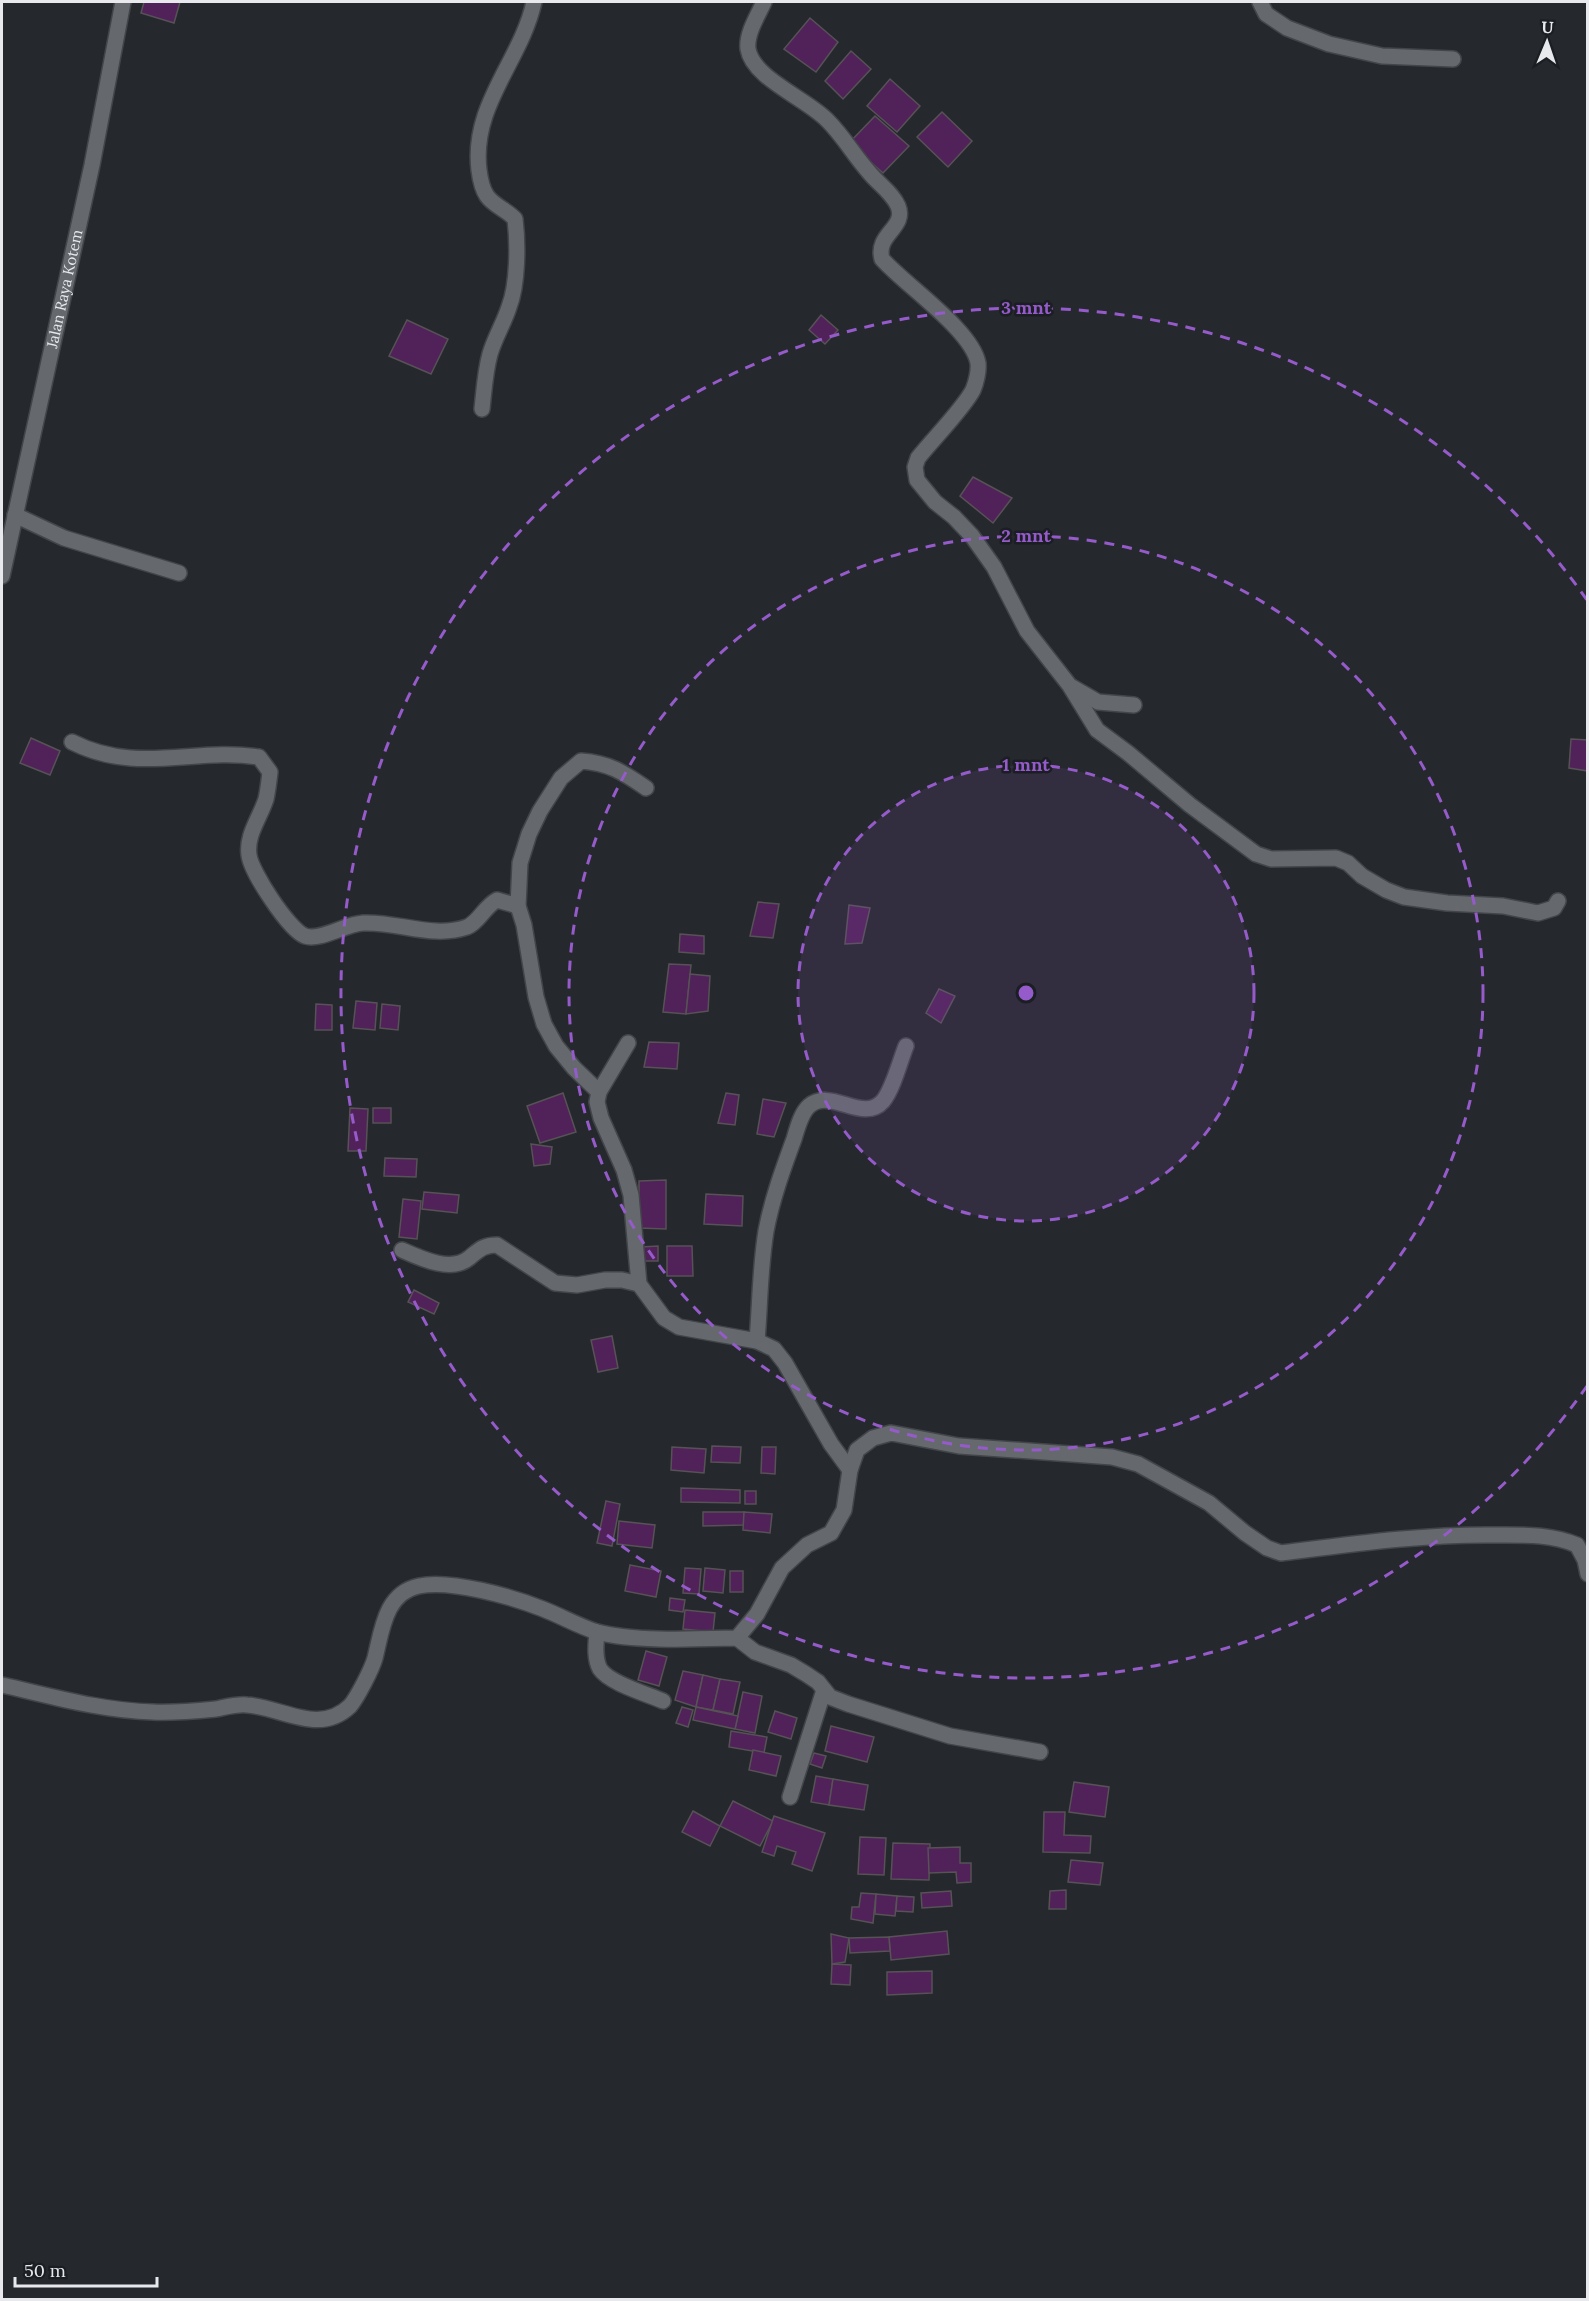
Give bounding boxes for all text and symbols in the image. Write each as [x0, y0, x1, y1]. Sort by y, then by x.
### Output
north arrow [1517, 12, 1577, 72]
text: U [1541, 17, 1554, 37]
street label: Jalan Raya Kotem [42, 228, 87, 351]
text: 3 mnt [1001, 296, 1052, 319]
text: 2 mnt [1001, 524, 1051, 547]
text: 1 mnt [1002, 753, 1050, 776]
centre of rings [1016, 983, 1036, 1003]
scale bar [15, 2250, 158, 2288]
text: 50 m [24, 2259, 66, 2282]

